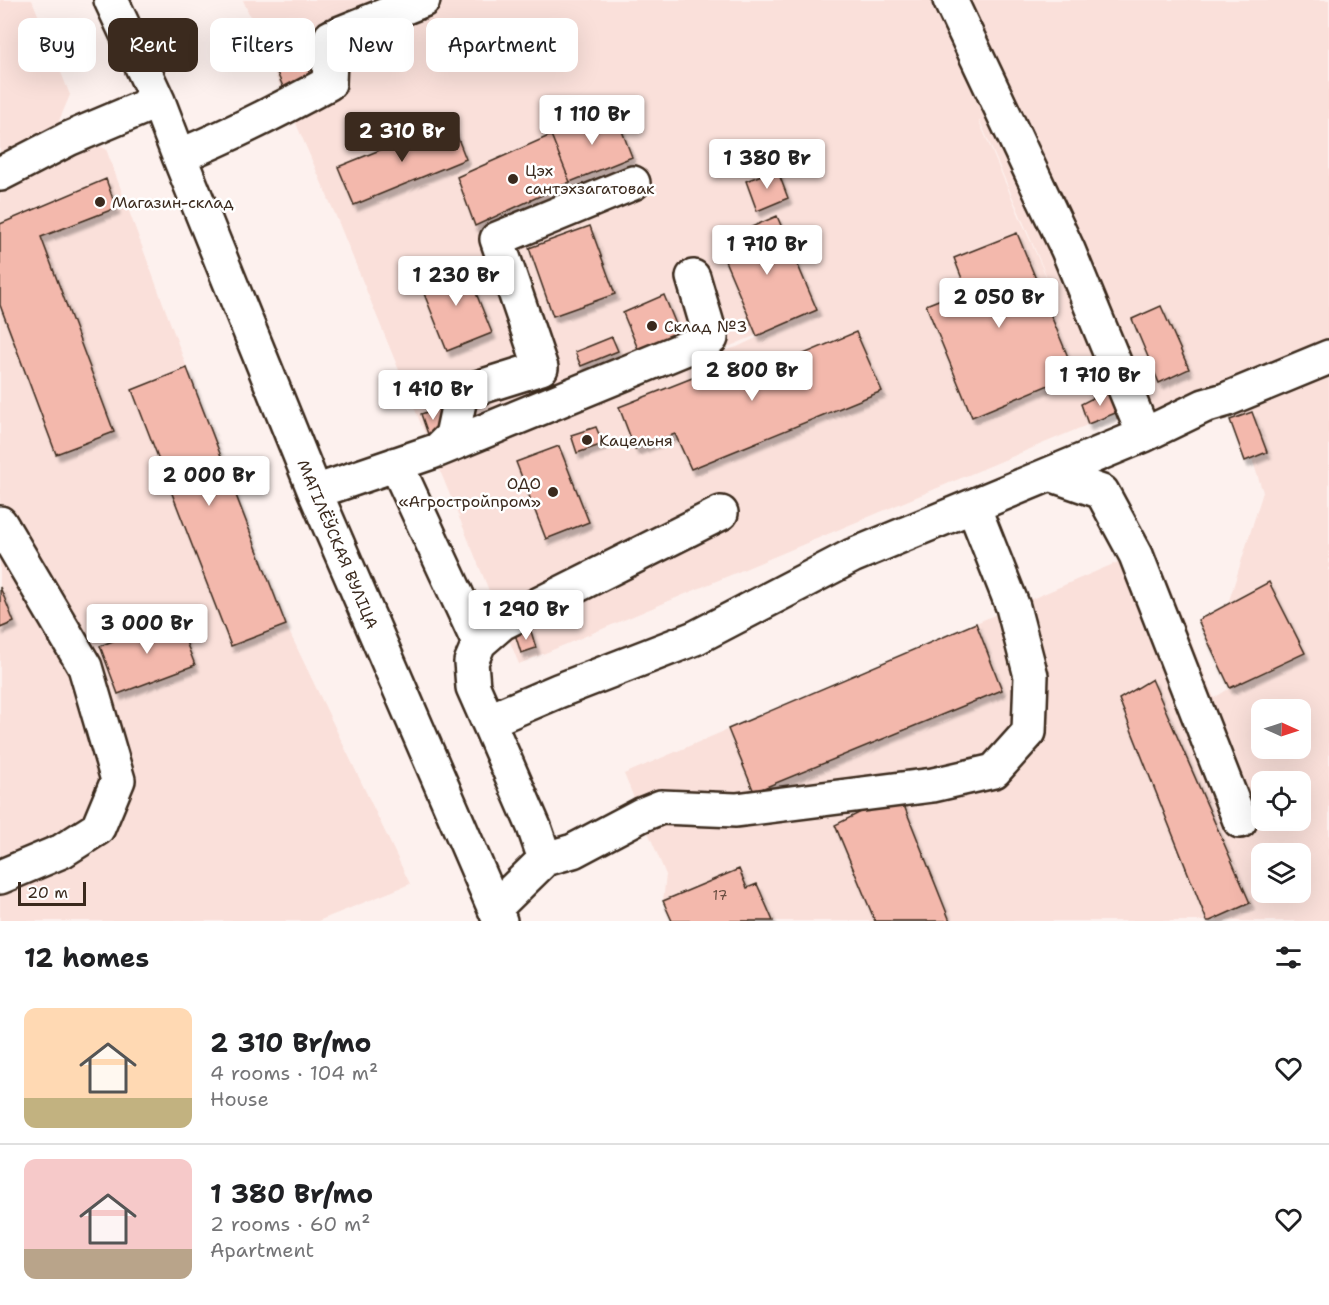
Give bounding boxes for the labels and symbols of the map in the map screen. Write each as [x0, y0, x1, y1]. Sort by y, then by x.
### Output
pin: 1 110 Br [530, 95, 654, 146]
pin: 2 310 Br [340, 112, 464, 163]
pin: 1 380 Br [705, 139, 829, 190]
place label: Цэх сантэхзагатовак [525, 160, 655, 199]
marker: Цэх сантэхзагатовак [506, 172, 520, 186]
place label: Магазин-склад [112, 192, 234, 213]
marker: Магазин-склад [93, 195, 107, 209]
pin: 1 710 Br [705, 225, 829, 276]
pin: 1 230 Br [394, 256, 518, 307]
pin: 2 050 Br [937, 278, 1061, 329]
place label: Склад №3 [664, 316, 747, 337]
marker: Склад №3 [645, 319, 659, 333]
pin: 2 800 Br [690, 351, 814, 402]
pin: 1 710 Br [1038, 356, 1162, 407]
pin: 1 410 Br [371, 370, 495, 421]
place label: Кацельня [599, 430, 673, 451]
marker: Кацельня [580, 433, 594, 447]
pin: 2 000 Br [147, 456, 271, 507]
street label: МАГІЛЁЎСКАЯ ВУЛІЦА [292, 456, 383, 632]
place label: ОДО «Агростройпром» [399, 473, 541, 512]
marker: ОДО «Агростройпром» [546, 485, 560, 499]
pin: 1 290 Br [464, 590, 588, 641]
pin: 3 000 Br [85, 604, 209, 655]
north arrow [1251, 699, 1311, 759]
scale bar [18, 879, 86, 906]
house number: 17 [713, 886, 727, 904]

